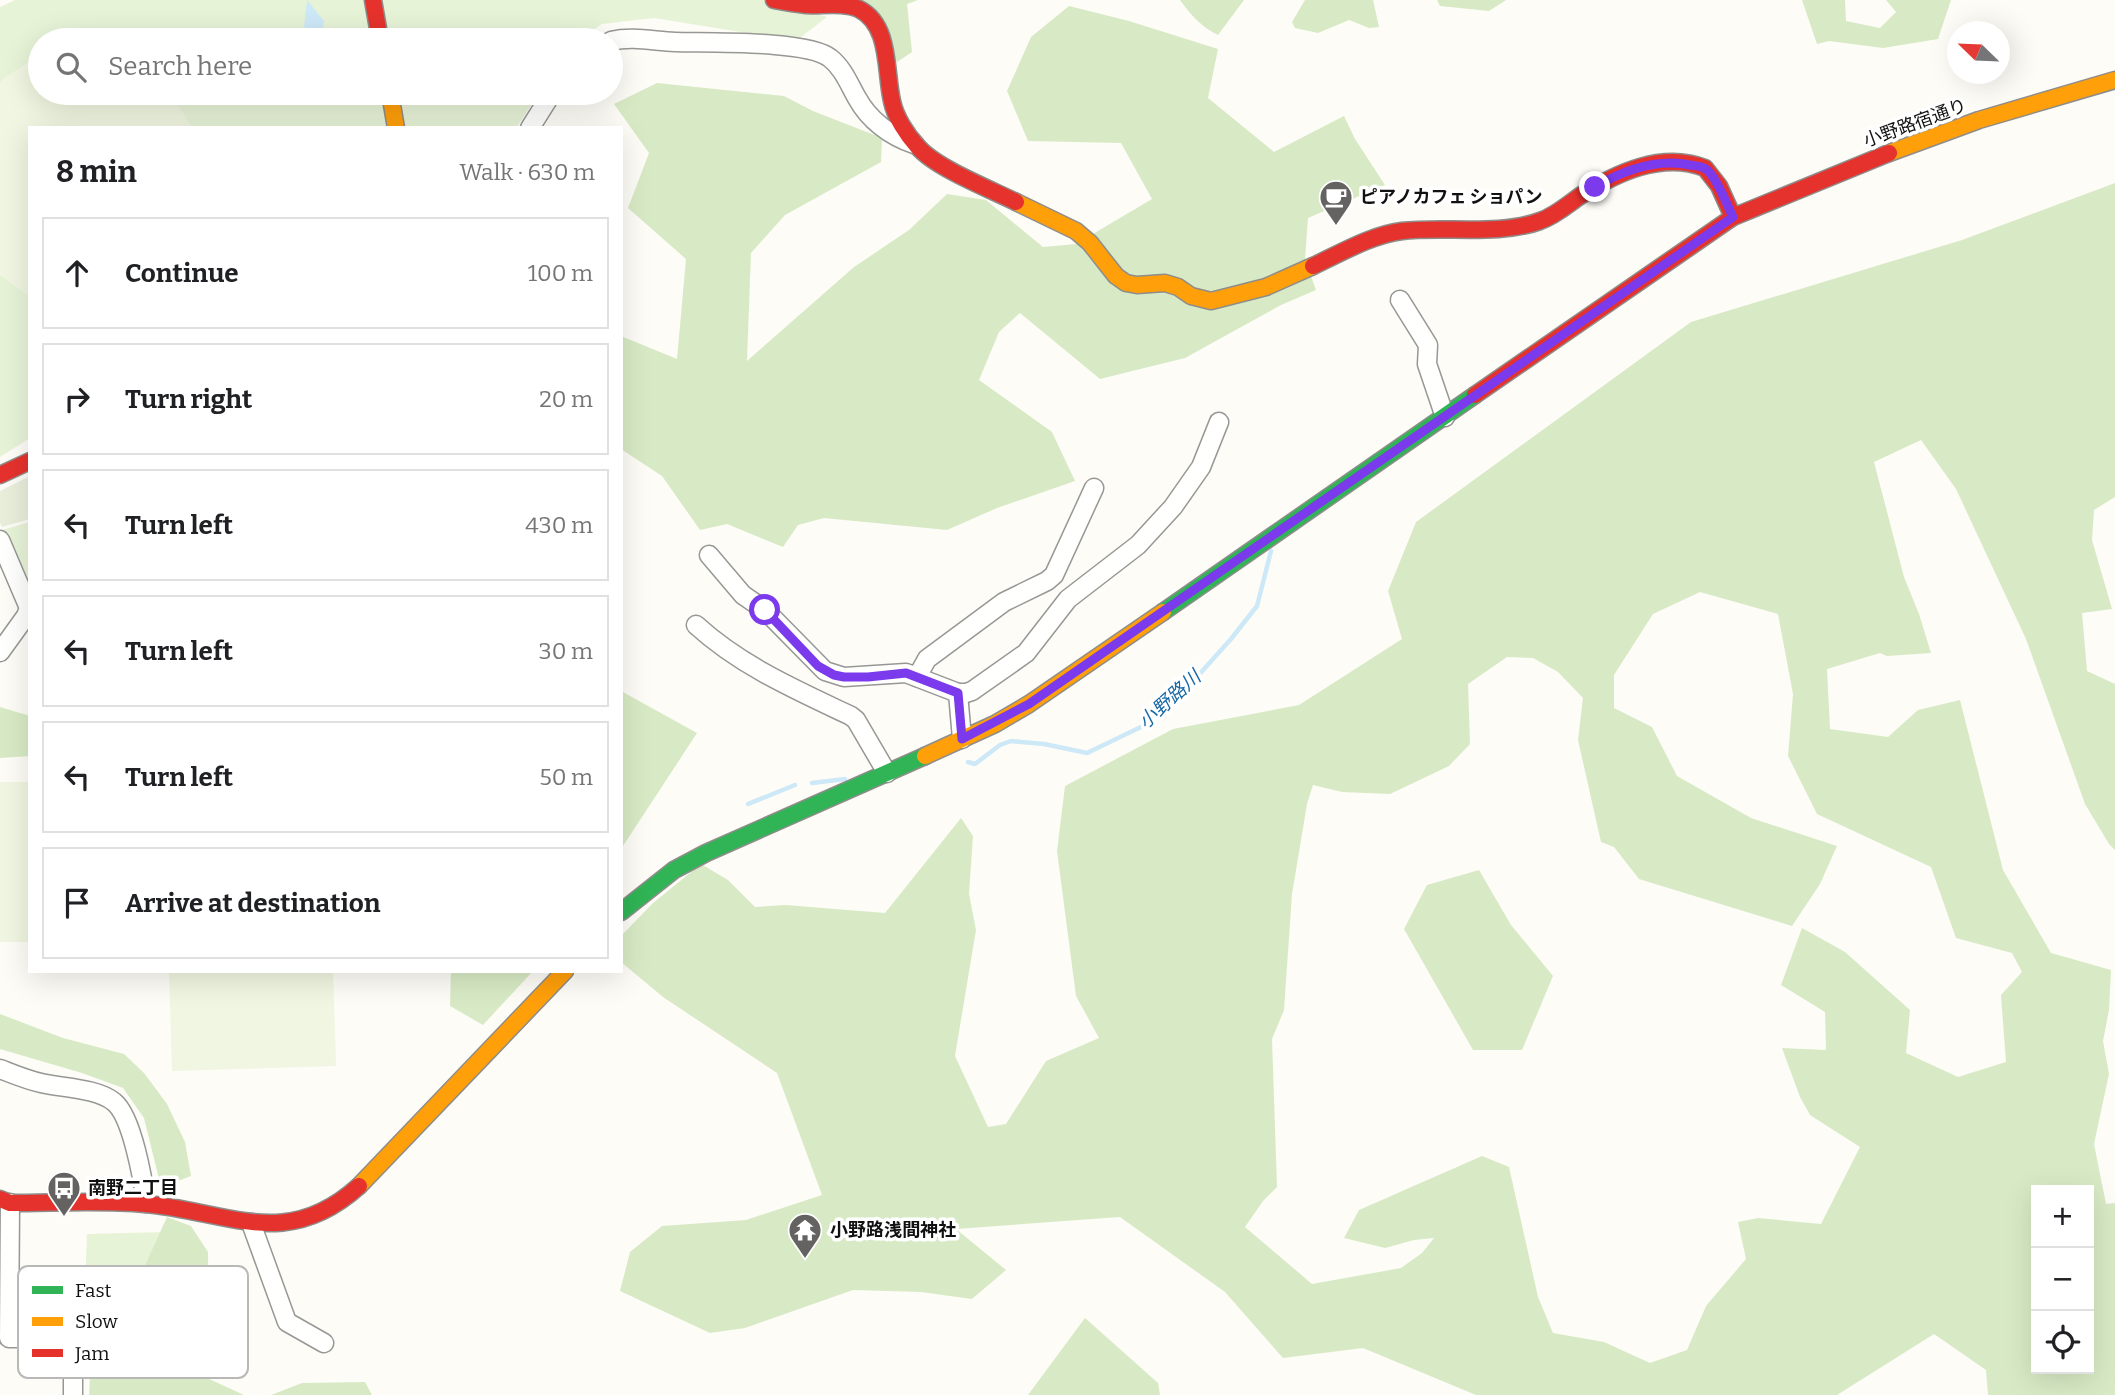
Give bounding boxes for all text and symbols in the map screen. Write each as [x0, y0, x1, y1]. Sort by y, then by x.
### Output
north arrow [1947, 21, 2010, 84]
search box [28, 28, 623, 105]
icon: search [52, 48, 90, 86]
text: Search here [108, 51, 252, 82]
street label: 小野路宿通り [1860, 94, 1970, 152]
text: 8 min [56, 154, 137, 190]
text: Walk · 630 m [459, 158, 595, 186]
route end [1579, 171, 1610, 202]
cafe icon: ピアノカフェ ショパン [1317, 178, 1355, 227]
place label: ピアノカフェ ショパン [1360, 186, 1543, 208]
icon: ahead [58, 254, 96, 292]
text: Continue [125, 258, 239, 289]
text: 100 m [528, 259, 593, 287]
icon: right [58, 380, 96, 418]
text: Turn right [125, 384, 252, 415]
text: 20 m [539, 385, 593, 413]
icon: left [58, 506, 96, 544]
text: Turn left [125, 510, 233, 541]
text: 430 m [525, 511, 593, 539]
route start [749, 594, 780, 625]
icon: left [58, 632, 96, 670]
text: Turn left [125, 636, 233, 667]
text: 30 m [539, 637, 593, 665]
water label: 小野路川 [1133, 664, 1207, 733]
icon: left [58, 758, 96, 796]
text: Turn left [125, 762, 233, 793]
text: 50 m [539, 763, 593, 791]
icon: arrive [58, 884, 96, 922]
text: Arrive at destination [125, 888, 380, 919]
bus stop icon: 南野二丁目 [45, 1169, 83, 1218]
place label: 南野二丁目 [88, 1177, 178, 1199]
map controls [2031, 1185, 2094, 1374]
button: + [2031, 1185, 2094, 1248]
temple icon: 小野路浅間神社 [786, 1211, 824, 1260]
place label: 小野路浅間神社 [830, 1219, 956, 1241]
button: − [2031, 1248, 2094, 1311]
legend [18, 1266, 248, 1378]
text: Fast [75, 1279, 112, 1302]
text: Slow [75, 1310, 118, 1333]
button: locate [2031, 1311, 2094, 1374]
text: Jam [74, 1342, 109, 1365]

